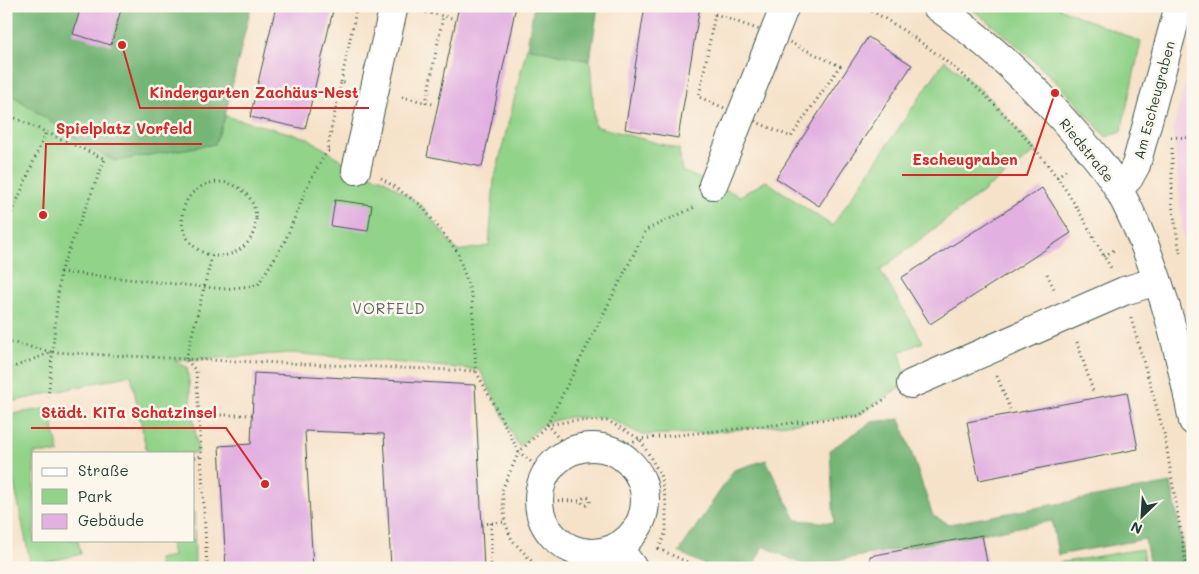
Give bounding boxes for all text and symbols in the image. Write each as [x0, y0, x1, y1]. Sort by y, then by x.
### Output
street label: Am Escheugraben [1129, 39, 1179, 161]
callout: Kindergarten Zachäus-Nest [140, 78, 369, 108]
text: Kindergarten Zachäus-Nest [149, 82, 359, 102]
callout: Spielplatz Vorfeld [46, 114, 202, 144]
street label: Riedstraße [1055, 114, 1119, 186]
text: Spielplatz Vorfeld [56, 118, 192, 138]
callout: Escheugraben [902, 145, 1027, 175]
text: Escheugraben [912, 149, 1018, 169]
district label: VORFELD [352, 298, 426, 318]
callout: Städt. KiTa Schatzinsel [31, 398, 226, 428]
text: Städt. KiTa Schatzinsel [41, 402, 217, 422]
legend [32, 452, 195, 542]
text: Straße [78, 460, 129, 480]
text: Park [78, 486, 112, 506]
north arrow [1116, 492, 1166, 542]
text: Gebäude [78, 510, 144, 530]
text: N [1127, 517, 1145, 539]

